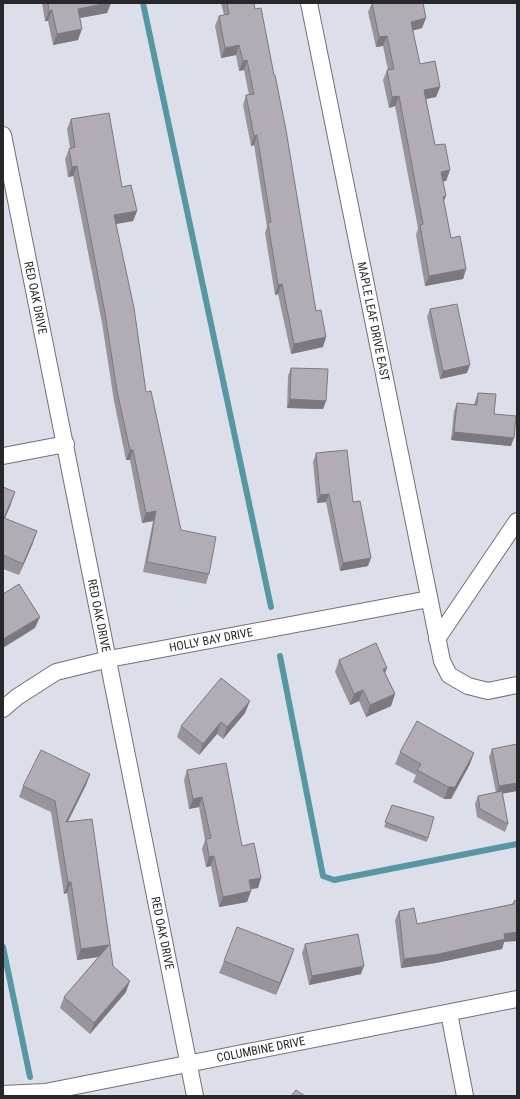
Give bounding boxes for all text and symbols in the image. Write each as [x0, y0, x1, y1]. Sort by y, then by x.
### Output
street label: RED OAK DRIVE [21, 260, 50, 336]
street label: MAPLE LEAF DRIVE EAST [354, 261, 392, 382]
street label: RED OAK DRIVE [85, 578, 113, 653]
street label: HOLLY BAY DRIVE [168, 625, 254, 655]
street label: RED OAK DRIVE [148, 895, 177, 971]
street label: COLUMBINE DRIVE [215, 1034, 306, 1065]

